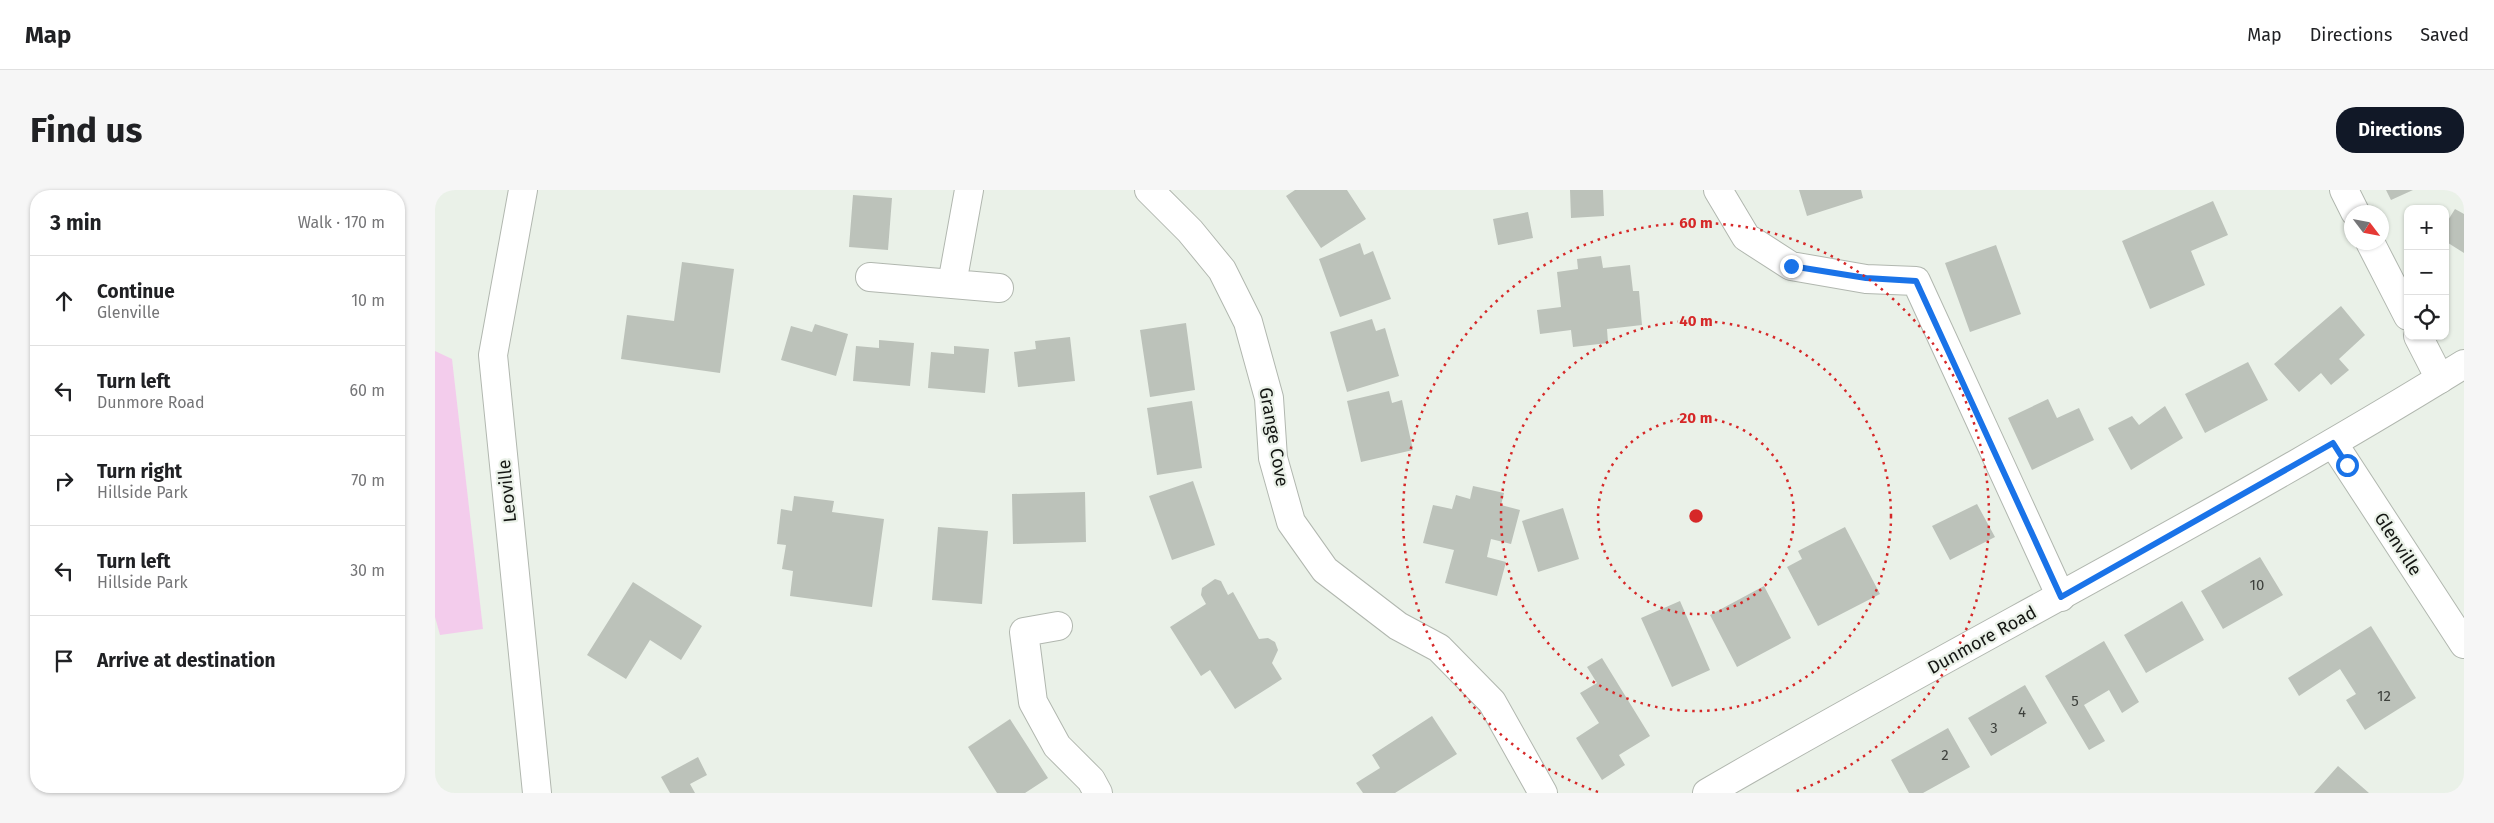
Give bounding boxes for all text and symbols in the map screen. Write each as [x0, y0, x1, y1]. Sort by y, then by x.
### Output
text: Map [25, 21, 71, 49]
text: Map [2247, 24, 2282, 46]
text: Directions [2310, 24, 2392, 46]
text: Saved [2420, 24, 2469, 46]
button: Directions [2336, 107, 2464, 153]
text: Find us [30, 109, 142, 151]
north arrow [2344, 205, 2389, 250]
map controls [2404, 205, 2449, 340]
button: + [2404, 205, 2449, 250]
text: 3 min [50, 210, 102, 236]
text: Walk · 170 m [298, 213, 385, 232]
text: 60 m [1679, 214, 1713, 232]
button: − [2404, 250, 2449, 295]
route end [1780, 255, 1803, 278]
text: Continue [97, 280, 175, 303]
icon: ahead [50, 287, 78, 315]
text: 10 m [351, 291, 385, 310]
button: locate [2404, 295, 2449, 340]
text: Glenville [97, 303, 160, 322]
text: 40 m [1679, 312, 1713, 330]
text: Turn left [97, 370, 171, 393]
icon: left [50, 377, 78, 405]
text: 60 m [350, 381, 385, 400]
street label: Grange Cove [1254, 386, 1294, 488]
text: Dunmore Road [97, 393, 205, 412]
text: 20 m [1680, 409, 1712, 427]
route start [2336, 454, 2359, 477]
street label: Leoville [493, 459, 521, 523]
text: Turn right [97, 460, 182, 483]
icon: right [50, 467, 78, 495]
text: 70 m [351, 471, 385, 490]
text: Hillside Park [97, 483, 188, 502]
centre of rings [1687, 507, 1705, 525]
street label: Glenville [2369, 508, 2427, 580]
text: Turn left [97, 550, 171, 573]
icon: left [50, 557, 78, 585]
text: 30 m [350, 561, 385, 580]
text: Hillside Park [97, 573, 188, 592]
house number: 10 [2250, 576, 2264, 594]
street label: Dunmore Road [1924, 601, 2040, 679]
icon: arrive [50, 647, 78, 675]
text: Arrive at destination [97, 649, 276, 672]
house number: 12 [2377, 687, 2391, 705]
house number: 5 [2071, 692, 2079, 710]
house number: 4 [2018, 703, 2026, 721]
house number: 3 [1990, 719, 1998, 737]
house number: 2 [1941, 746, 1949, 764]

